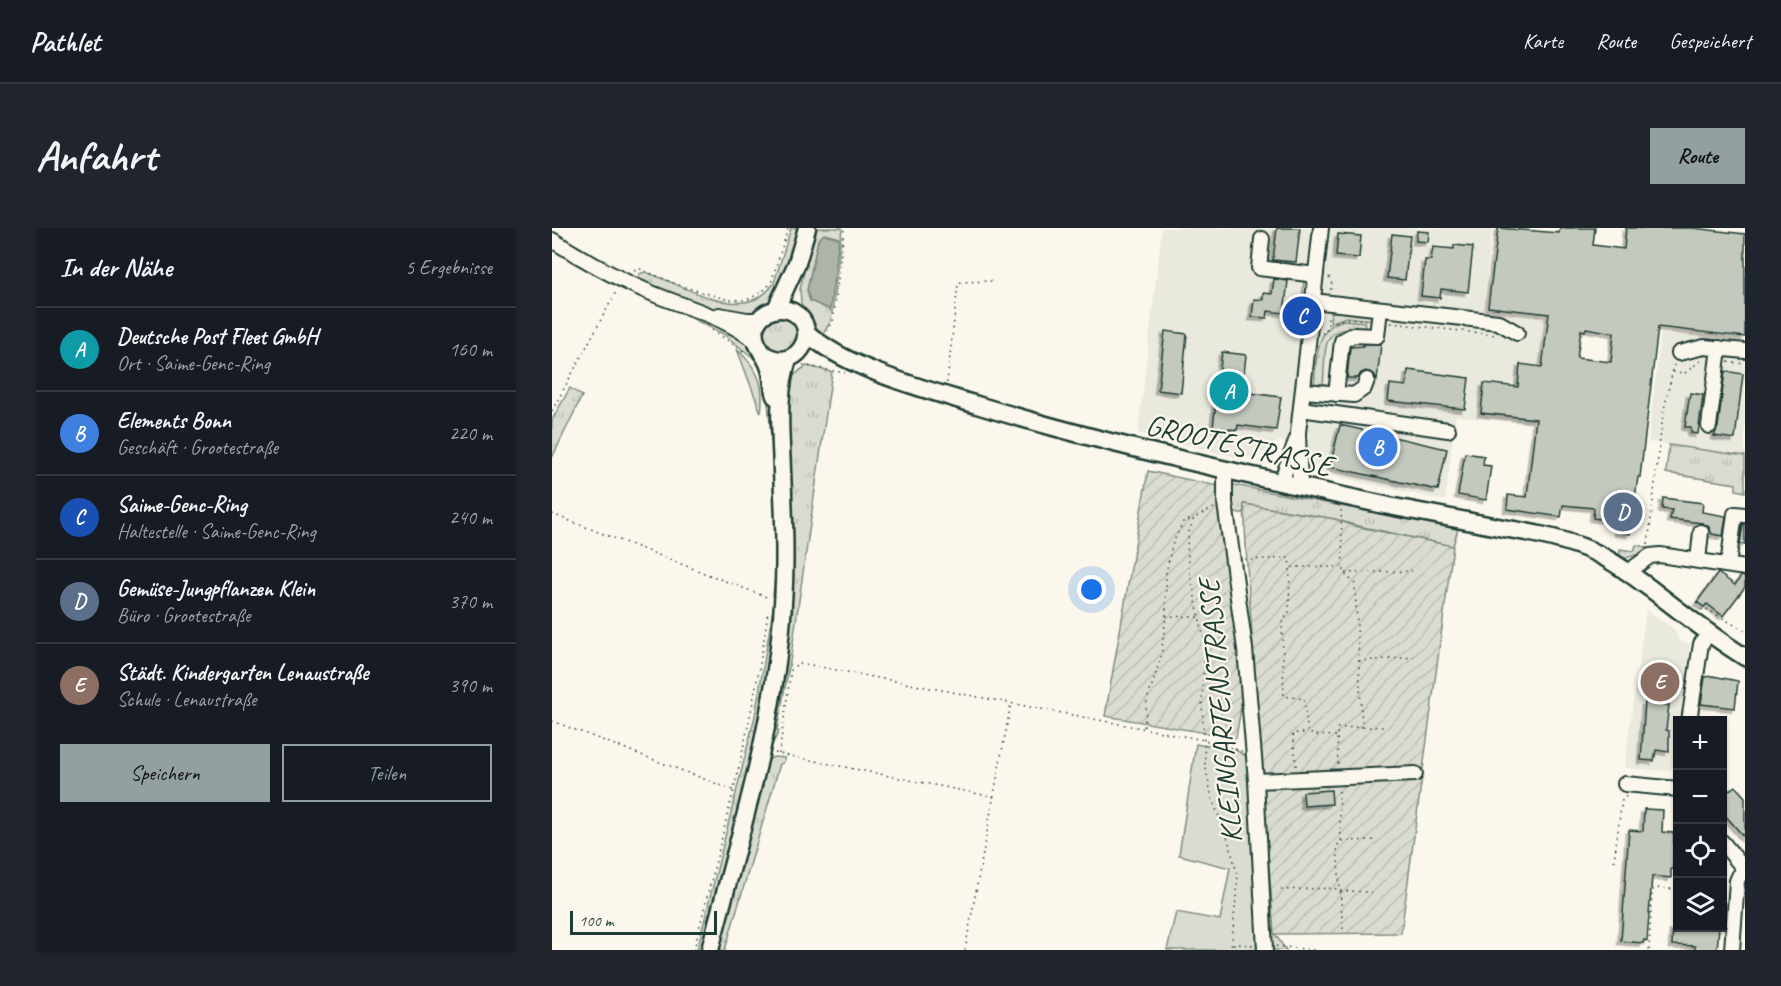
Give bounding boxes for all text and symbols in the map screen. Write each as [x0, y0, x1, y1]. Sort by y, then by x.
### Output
text: Pathlet [30, 24, 100, 59]
text: Karte [1523, 28, 1563, 54]
text: Route [1596, 28, 1636, 54]
text: Gespeichert [1669, 28, 1751, 54]
button: Route [1650, 128, 1745, 184]
text: Anfahrt [36, 130, 156, 183]
text: In der Nähe [60, 251, 172, 284]
text: 5 Ergebnisse [405, 255, 492, 280]
pin: C [1282, 294, 1322, 338]
text: Deutsche Post Fleet GmbH [117, 323, 318, 351]
text: A [74, 337, 85, 362]
text: 160 m [449, 337, 492, 362]
text: Ort · Saime-Genc-Ring [117, 351, 270, 376]
pin: A [1210, 368, 1248, 414]
street label: GROOTESTRASSE [1142, 405, 1339, 486]
text: Elements Bonn [117, 407, 231, 435]
text: B [74, 421, 85, 446]
text: 220 m [449, 421, 492, 446]
pin: B [1358, 424, 1398, 470]
text: Geschäft · Grootestraße [117, 435, 278, 460]
pin: D [1604, 490, 1642, 534]
text: Saime-Genc-Ring [117, 491, 247, 519]
text: C [75, 505, 84, 530]
text: 240 m [449, 505, 492, 530]
text: Haltestelle · Saime-Genc-Ring [117, 519, 316, 544]
street label: KLEINGARTENSTRASSE [1189, 574, 1250, 845]
text: Gemüse-Jungpflanzen Klein [117, 575, 315, 603]
your location [1077, 575, 1106, 604]
text: D [74, 589, 85, 614]
text: 370 m [449, 589, 492, 614]
text: Büro · Grootestraße [117, 603, 251, 628]
text: Städt. Kindergarten Lenaustraße [117, 659, 368, 687]
pin: E [1640, 660, 1680, 704]
text: E [74, 673, 85, 698]
text: 390 m [449, 673, 492, 698]
text: Schule · Lenaustraße [117, 687, 256, 712]
map controls [1673, 716, 1727, 932]
button: + [1673, 716, 1727, 770]
button: Speichern [60, 744, 270, 802]
button: Teilen [282, 744, 492, 802]
button: − [1673, 770, 1727, 824]
button: locate [1673, 824, 1727, 878]
button: layers [1673, 878, 1727, 932]
scale bar [570, 908, 717, 936]
text: 100 m [579, 911, 613, 931]

